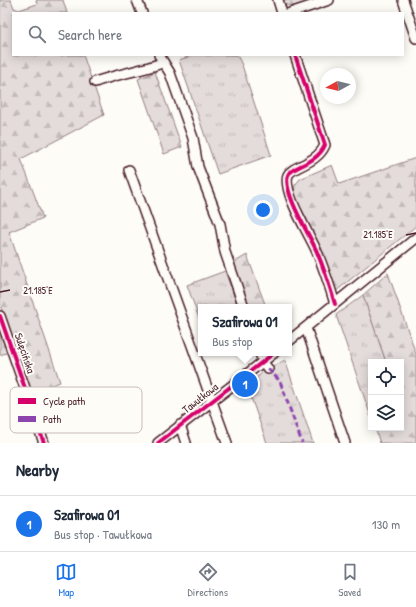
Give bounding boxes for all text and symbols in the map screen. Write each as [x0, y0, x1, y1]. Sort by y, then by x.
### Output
search box [12, 12, 404, 56]
icon: search [26, 23, 48, 45]
text: Search here [58, 24, 122, 45]
north arrow [320, 68, 356, 104]
your location [253, 200, 273, 220]
text: 21.185°E [363, 228, 393, 241]
text: 21.185°E [23, 284, 53, 297]
popup [198, 304, 292, 356]
text: Szafirowa 01 [212, 311, 278, 332]
street label: Sulęcińska [12, 331, 39, 376]
text: Bus stop [212, 332, 252, 350]
map controls [368, 359, 404, 431]
button: locate [368, 359, 404, 395]
pin: 1 [232, 369, 258, 399]
street label: Tawułkowa [179, 379, 221, 416]
legend [10, 387, 142, 433]
text: Cycle path [43, 394, 86, 408]
button: layers [368, 395, 404, 431]
text: Path [43, 412, 61, 426]
text: Nearby [16, 458, 59, 481]
text: Szafirowa 01 [54, 504, 119, 525]
text: 1 [27, 515, 31, 533]
text: 130 m [372, 515, 400, 533]
text: Bus stop · Tawułkowa [54, 525, 152, 543]
tab: Map [55, 561, 77, 599]
tab: Directions [188, 561, 228, 599]
tab: Saved [338, 561, 361, 599]

